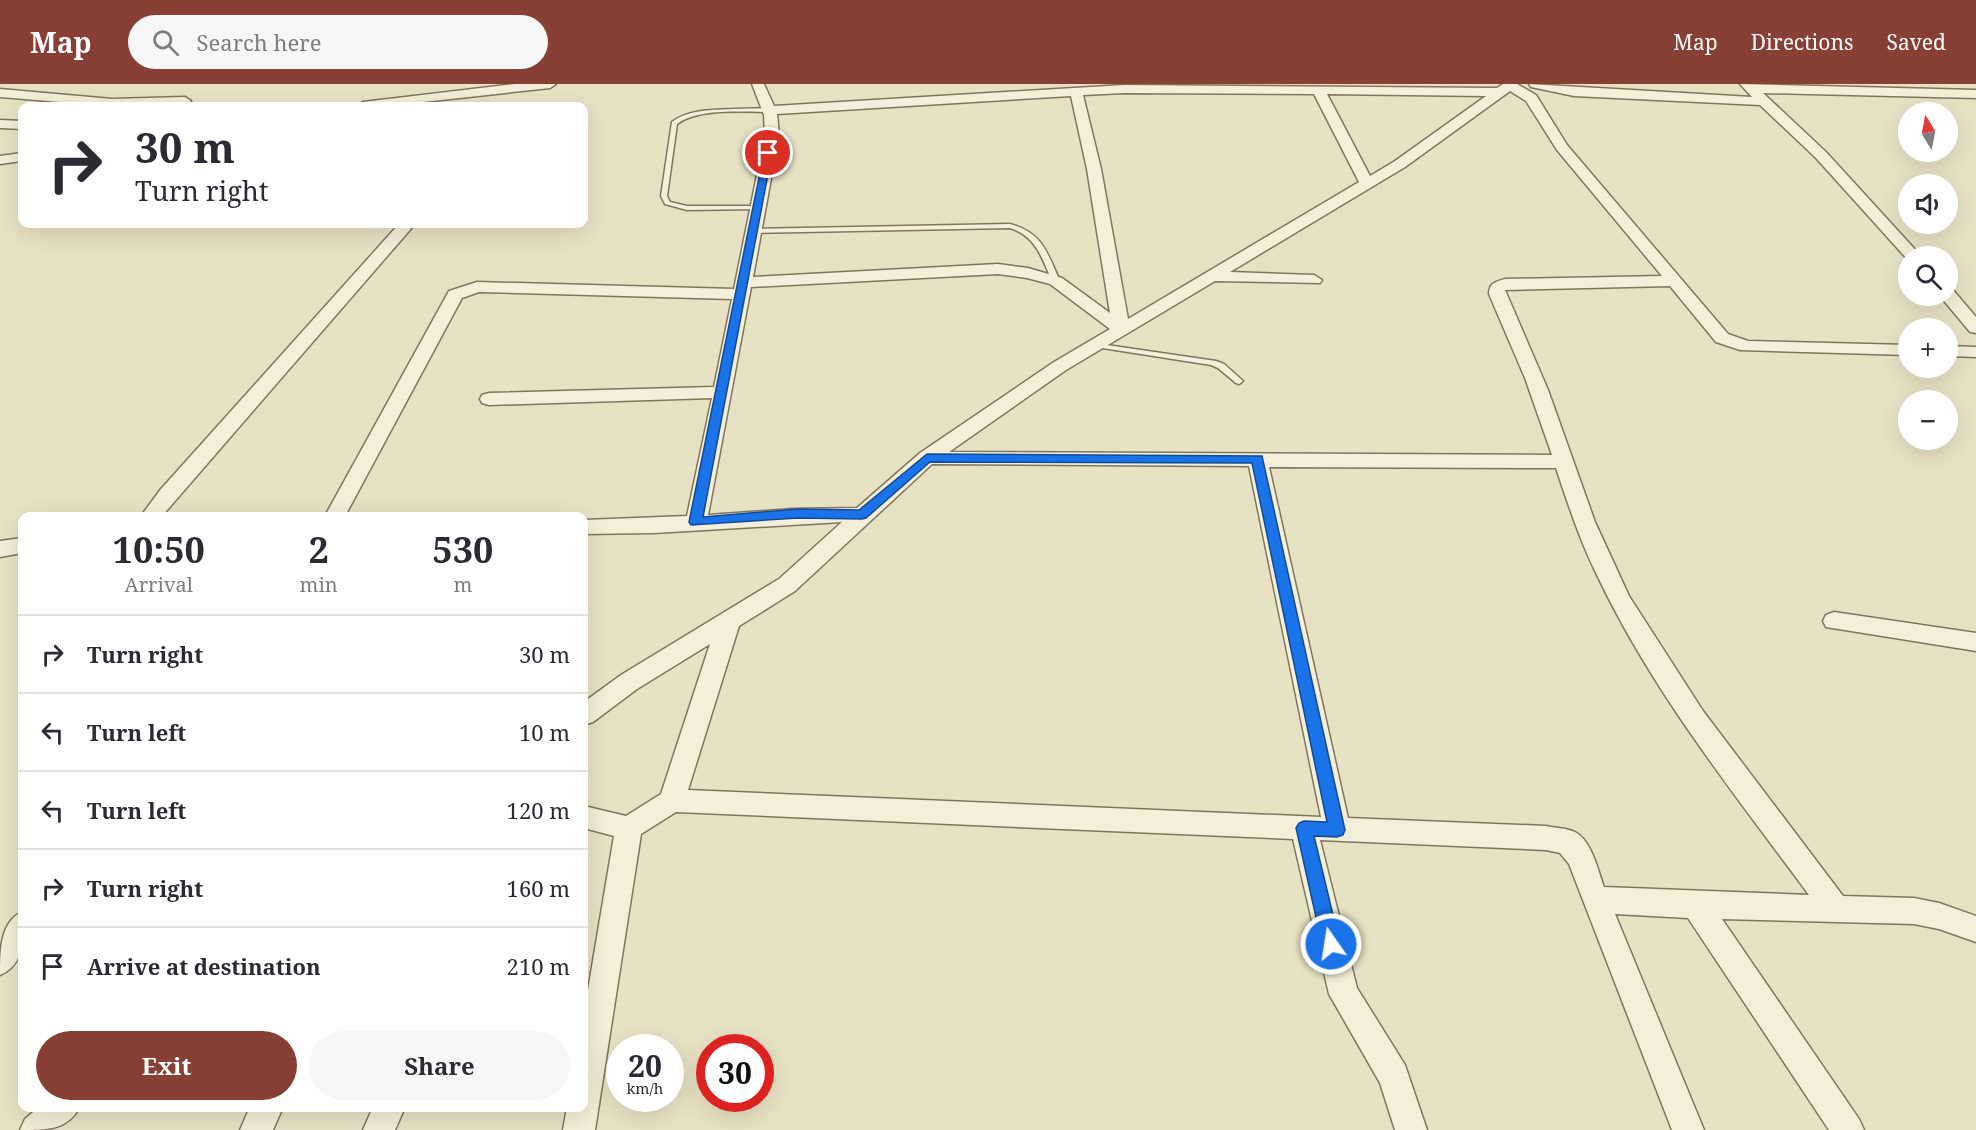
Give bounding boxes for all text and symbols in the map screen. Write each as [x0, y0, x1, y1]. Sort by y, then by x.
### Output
search box [128, 15, 548, 69]
text: Map [30, 23, 92, 61]
icon: search [149, 26, 182, 59]
text: Search here [197, 27, 321, 57]
text: Map [1673, 28, 1718, 56]
text: Directions [1751, 28, 1853, 56]
text: Saved [1886, 28, 1946, 56]
north arrow [1898, 102, 1958, 162]
map controls [1898, 102, 1958, 450]
text: 30 m [135, 118, 235, 175]
icon: right [36, 126, 114, 204]
pin [742, 127, 793, 178]
icon: arrive [751, 136, 784, 169]
text: Turn right [135, 172, 268, 209]
button: sound [1898, 174, 1958, 234]
button: search [1898, 246, 1958, 306]
button: + [1898, 318, 1958, 378]
button: − [1898, 390, 1958, 450]
text: 10:50 [113, 525, 205, 574]
text: 2 [308, 525, 329, 574]
text: 530 [432, 525, 493, 574]
text: Arrival [125, 571, 193, 598]
text: min [300, 571, 338, 598]
text: m [453, 571, 472, 598]
icon: right [36, 638, 69, 671]
text: Turn right [87, 639, 203, 669]
text: 30 m [519, 639, 570, 669]
icon: left [36, 716, 69, 749]
text: Turn left [87, 717, 186, 747]
text: 10 m [519, 717, 570, 747]
icon: left [36, 794, 69, 827]
text: Turn left [87, 795, 186, 825]
text: 120 m [507, 795, 570, 825]
icon: right [36, 872, 69, 905]
text: Turn right [87, 873, 203, 903]
text: 160 m [507, 873, 570, 903]
position arrow [1299, 912, 1363, 976]
icon: arrive [36, 950, 69, 983]
text: Arrive at destination [87, 951, 321, 981]
text: 210 m [507, 951, 570, 981]
button: Exit [36, 1031, 297, 1100]
button: Share [309, 1031, 570, 1100]
speed limit sign: 30 [696, 1034, 774, 1112]
text: 20 [628, 1045, 662, 1086]
text: km/h [627, 1078, 663, 1098]

